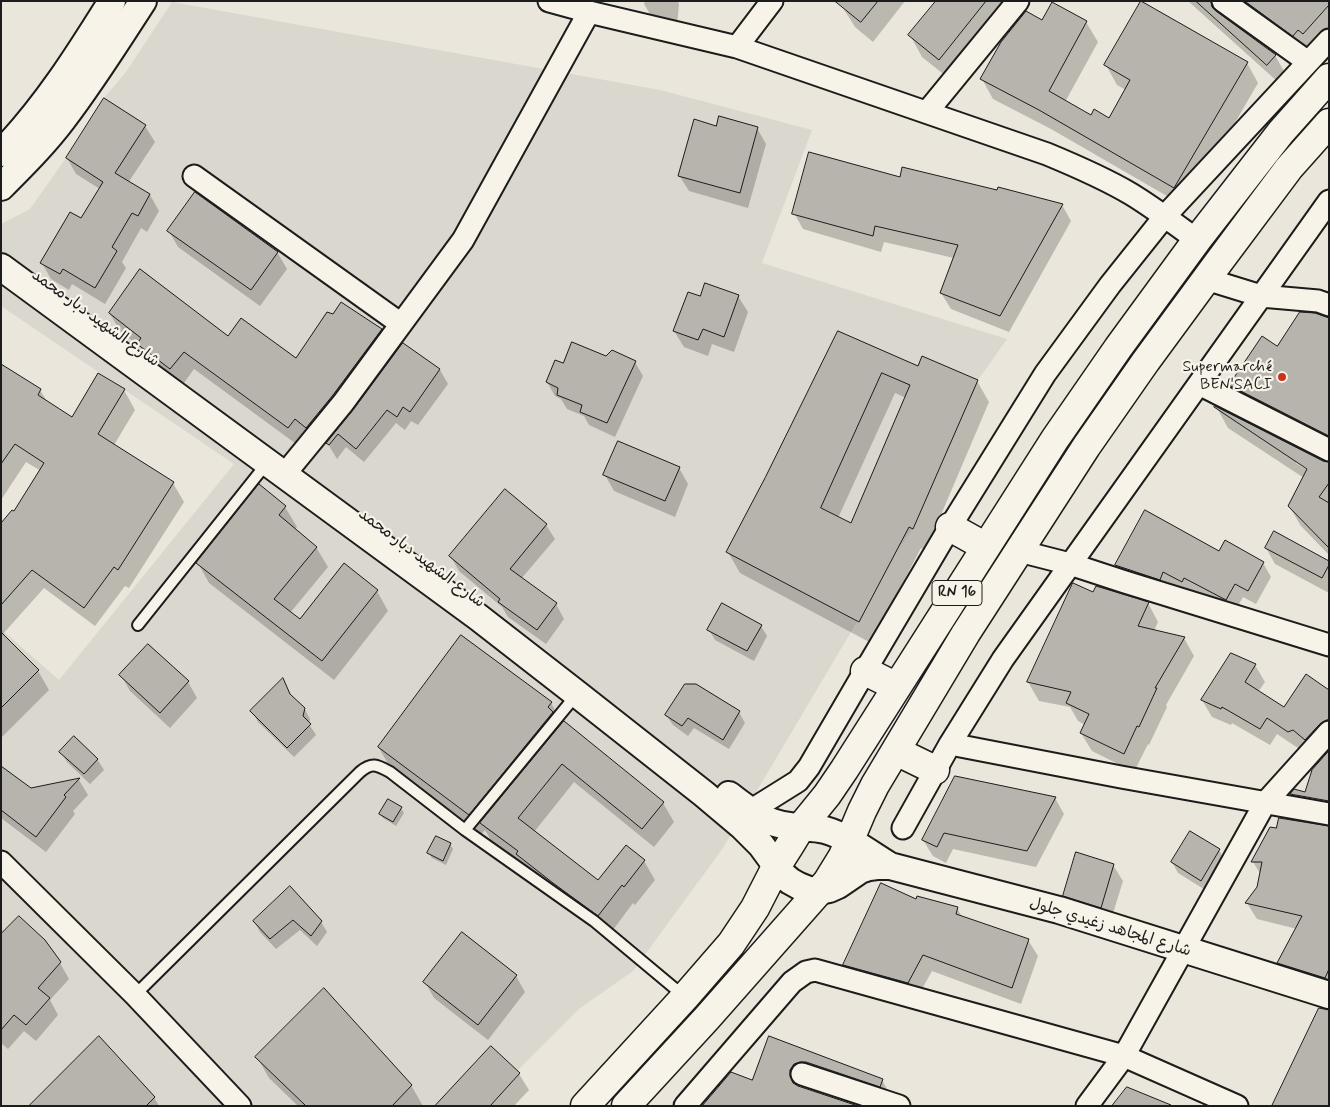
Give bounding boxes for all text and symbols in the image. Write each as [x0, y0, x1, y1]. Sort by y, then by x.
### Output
street label: شارع الشهيد دبار محمد [27, 266, 163, 372]
place label: Supermarché BEN'SACI [1182, 358, 1272, 396]
marker: Supermarché BEN'SACI [1276, 371, 1288, 383]
street label: شارع الشهيد دبار محمد [354, 505, 488, 613]
road number: RN 16 [932, 580, 982, 606]
street label: شارع المجاهد زغيدي جلول [1027, 894, 1193, 962]

